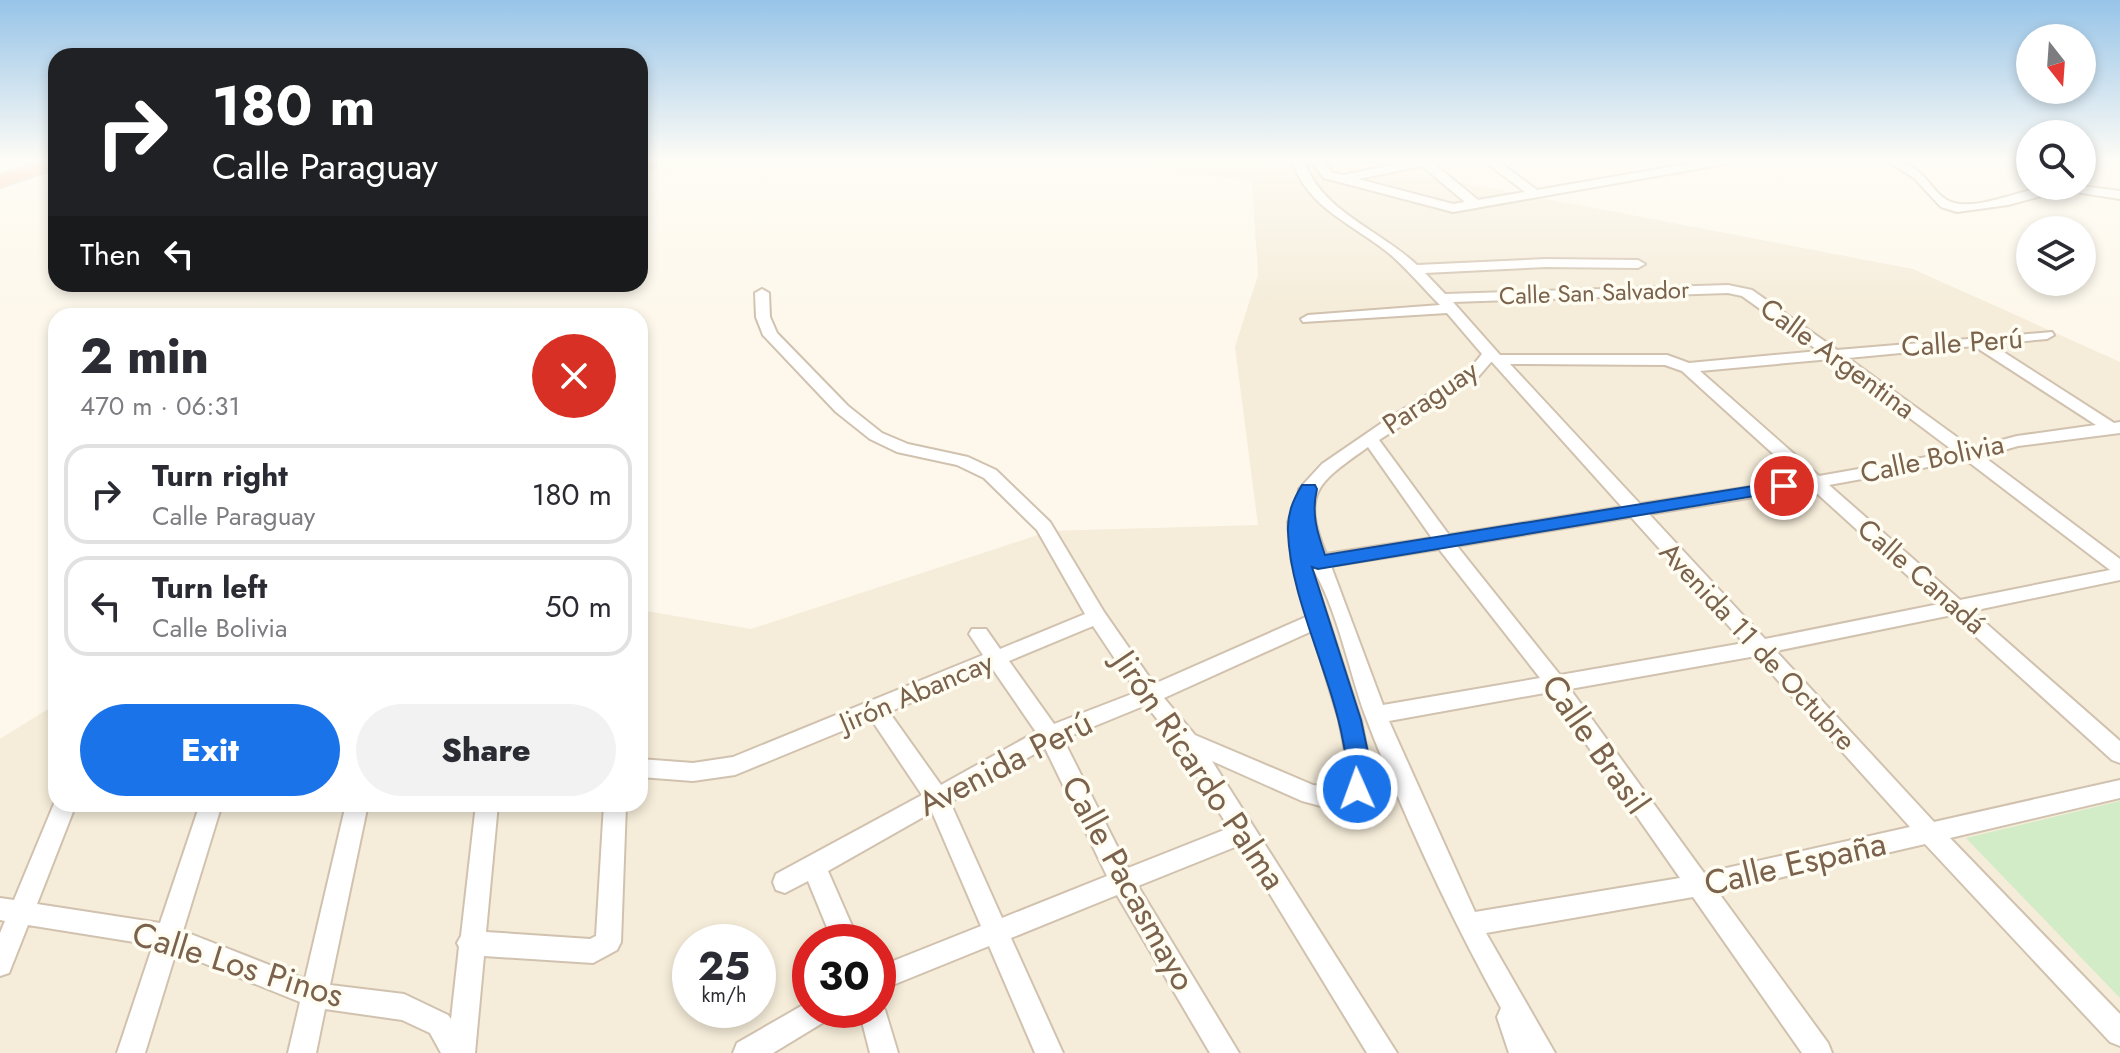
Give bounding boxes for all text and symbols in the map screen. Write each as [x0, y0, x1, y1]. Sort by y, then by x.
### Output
north arrow [2016, 24, 2096, 104]
map controls [2016, 24, 2096, 296]
text: 180 m [212, 65, 375, 146]
icon: right [80, 80, 184, 184]
button: search [2016, 120, 2096, 200]
text: Calle Paraguay [212, 140, 438, 192]
button: layers [2016, 216, 2096, 296]
icon: left [157, 232, 201, 276]
text: Then [80, 233, 141, 276]
street label: Calle San Salvador [1498, 272, 1691, 313]
street label: Calle Argentina [1752, 288, 1924, 429]
street label: Calle Perú [1900, 318, 2024, 367]
text: 2 min [80, 322, 209, 391]
button: close [532, 334, 616, 418]
street label: Paraguay [1374, 350, 1487, 444]
text: 470 m · 06:31 [80, 387, 240, 425]
street label: Calle Bolivia [1856, 423, 2008, 494]
pin [1750, 452, 1818, 520]
text: Turn right [152, 454, 288, 497]
icon: arrive [1762, 464, 1806, 508]
icon: right [84, 472, 128, 516]
text: 180 m [532, 473, 612, 516]
text: Calle Paraguay [152, 497, 315, 535]
street label: Calle Canadá [1848, 509, 1995, 644]
street label: Avenida 11 de Octubre [1650, 533, 1865, 760]
text: Turn left [152, 566, 267, 609]
icon: left [84, 584, 128, 628]
text: 50 m [545, 585, 612, 628]
text: Calle Bolivia [152, 609, 288, 647]
street label: Jirón Ricardo Palma [1099, 637, 1298, 900]
street label: Jirón Abancay [829, 641, 1000, 745]
street label: Calle Brasil [1530, 665, 1662, 824]
street label: Avenida Perú [909, 698, 1101, 828]
button: Exit [80, 704, 340, 796]
button: Share [356, 704, 616, 796]
position arrow [1315, 747, 1399, 831]
street label: Calle Pacasmayo [1049, 767, 1208, 1000]
street label: Calle España [1699, 819, 1891, 908]
street label: Calle Los Pinos [126, 909, 349, 1020]
speed limit sign: 30 [792, 924, 896, 1028]
text: 25 [698, 937, 750, 995]
text: km/h [701, 981, 747, 1010]

